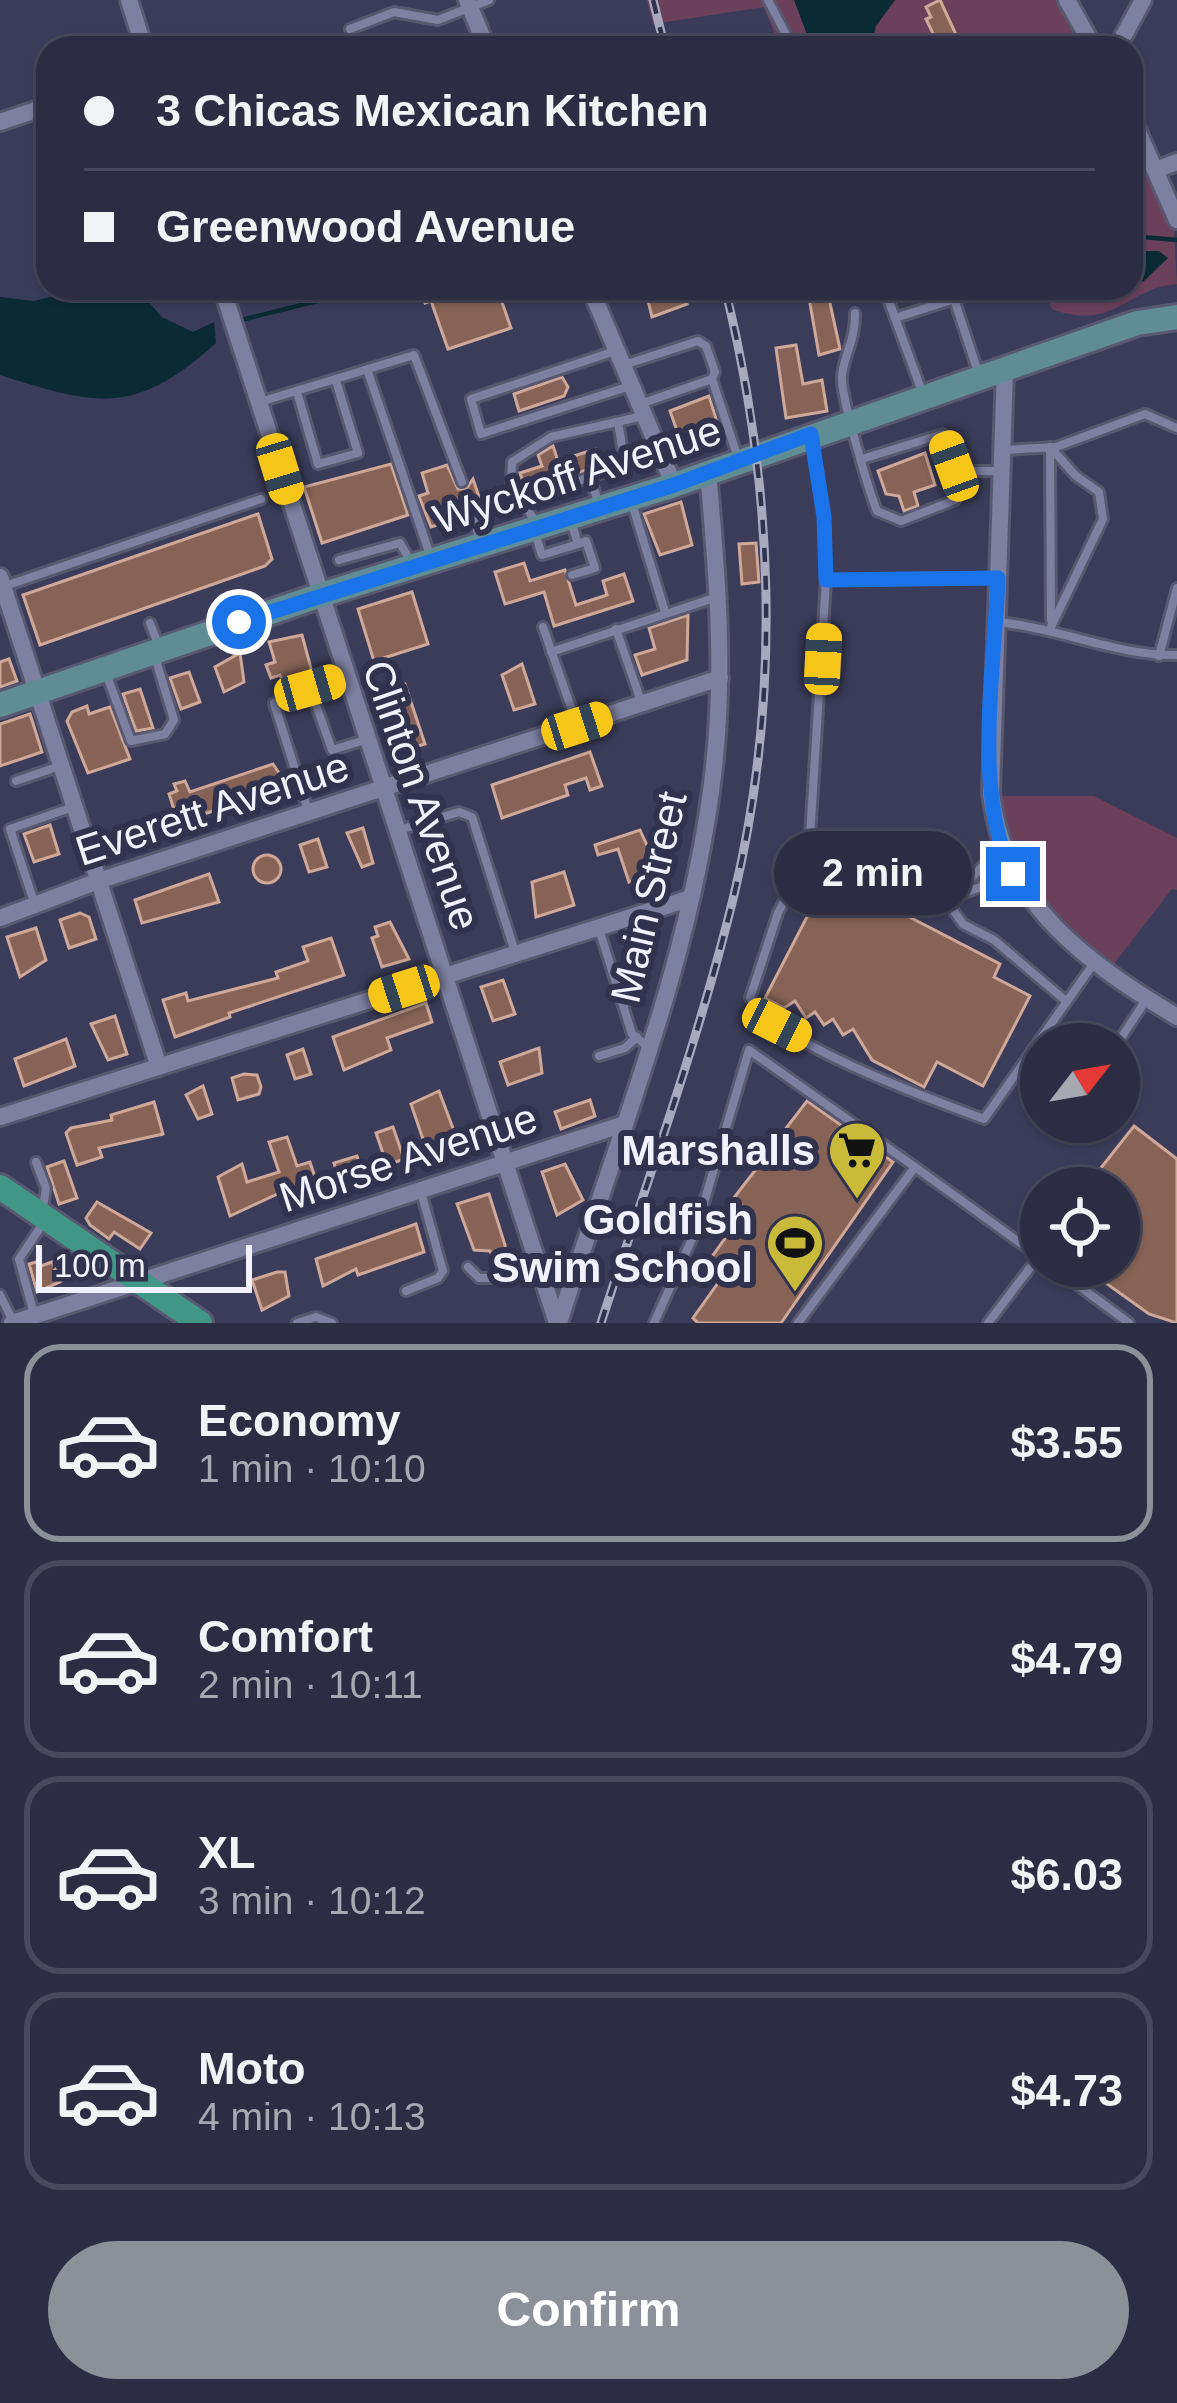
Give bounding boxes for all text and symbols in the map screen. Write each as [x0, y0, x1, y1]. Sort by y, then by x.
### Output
text: 3 Chicas Mexican Kitchen [156, 85, 709, 136]
text: Greenwood Avenue [156, 201, 575, 252]
street label: Wyckoff Avenue [428, 406, 727, 543]
car [925, 426, 983, 506]
car [252, 429, 308, 509]
route start [212, 595, 266, 649]
car [803, 622, 843, 696]
street label: Clinton Avenue [353, 654, 490, 936]
car [270, 661, 350, 715]
car [537, 698, 617, 754]
street label: Everett Avenue [70, 742, 355, 875]
street label: Main Street [601, 787, 696, 1007]
callout: 2 min [773, 832, 971, 916]
route end [986, 847, 1040, 901]
text: 2 min [822, 851, 924, 894]
car [364, 961, 444, 1017]
car [737, 993, 817, 1057]
north arrow [1020, 1023, 1140, 1143]
map controls [1020, 1023, 1140, 1287]
street label: Morse Avenue [274, 1094, 543, 1221]
supermarket icon: Marshalls [826, 1119, 888, 1201]
place label: Marshalls [621, 1127, 815, 1174]
button: locate [1020, 1167, 1140, 1287]
place label: Goldfish Swim School [492, 1196, 753, 1291]
sports icon: Goldfish Swim School [764, 1212, 826, 1294]
scale bar [36, 1239, 252, 1292]
text: 100 m [54, 1247, 146, 1284]
icon: car [54, 1389, 162, 1497]
text: Economy [198, 1395, 401, 1446]
text: $3.55 [1010, 1417, 1123, 1468]
text: 1 min · 10:10 [198, 1447, 426, 1490]
icon: car [54, 1605, 162, 1713]
text: Comfort [198, 1611, 373, 1662]
text: $4.79 [1010, 1633, 1123, 1684]
text: 2 min · 10:11 [198, 1663, 423, 1706]
icon: car [54, 1821, 162, 1929]
text: XL [198, 1827, 256, 1878]
text: $6.03 [1010, 1849, 1123, 1900]
text: 3 min · 10:12 [198, 1879, 426, 1922]
icon: car [54, 2037, 162, 2145]
text: Moto [198, 2043, 305, 2094]
text: $4.73 [1010, 2065, 1123, 2116]
text: 4 min · 10:13 [198, 2095, 426, 2138]
button: Confirm [48, 2241, 1129, 2379]

